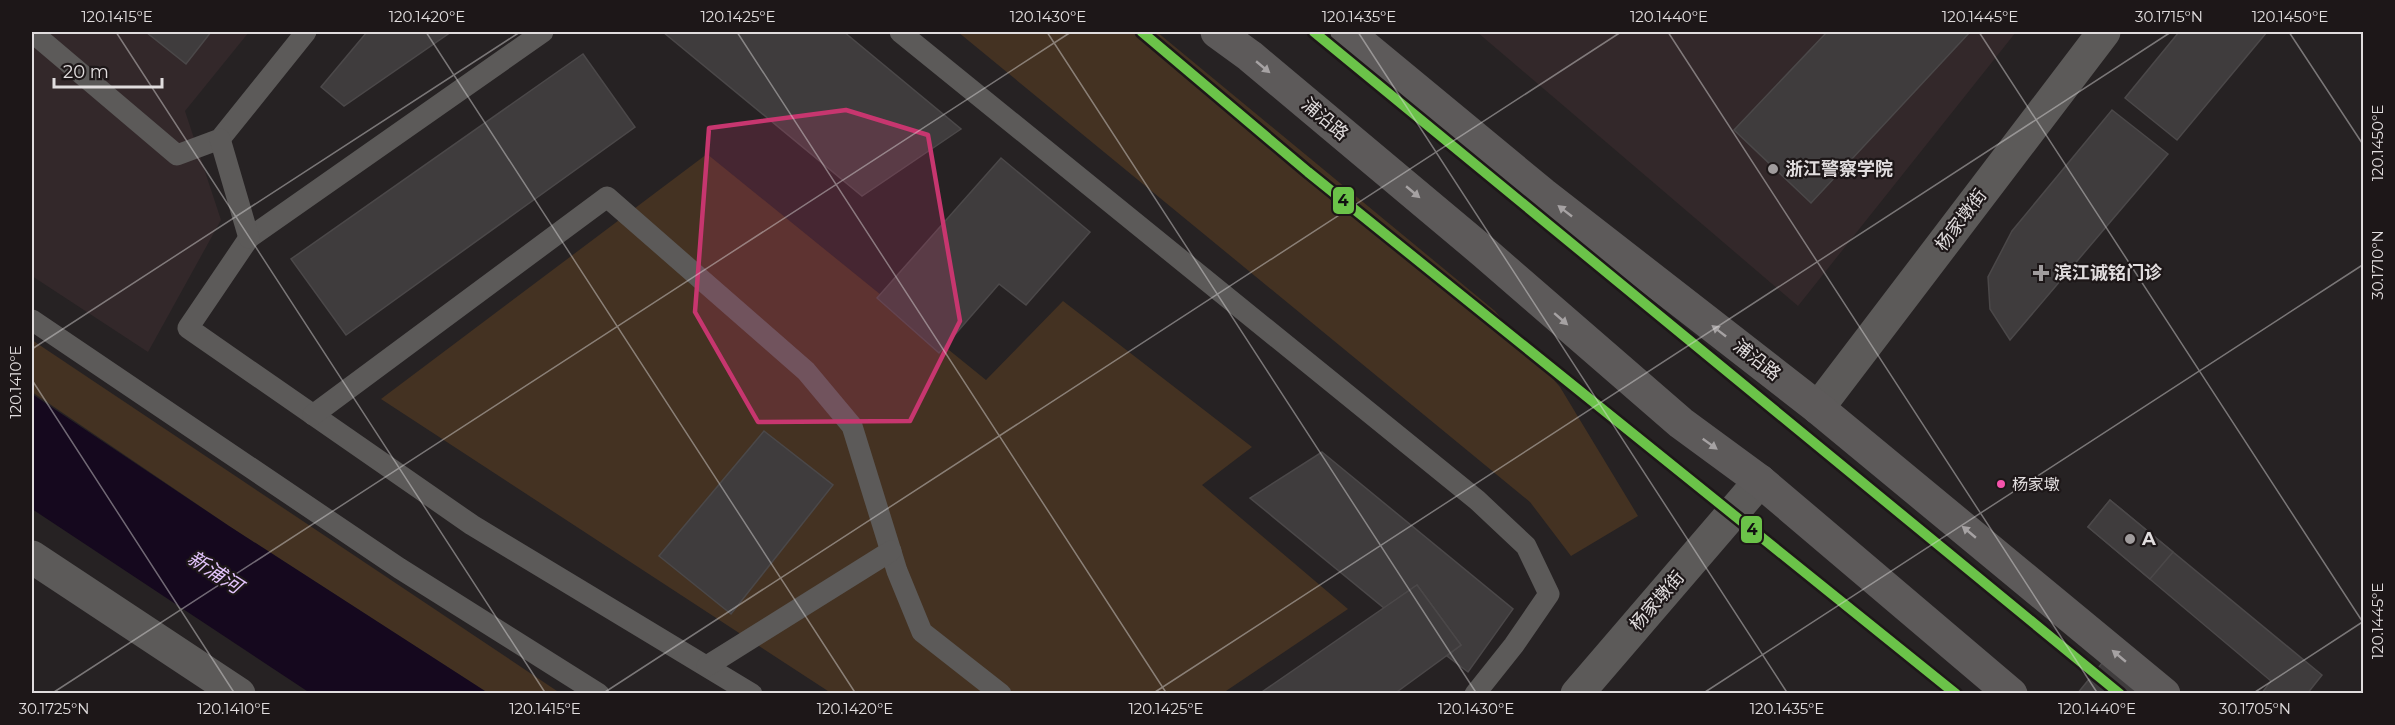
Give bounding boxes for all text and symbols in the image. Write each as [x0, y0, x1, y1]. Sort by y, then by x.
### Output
text: 120.1415°E [81, 7, 153, 26]
text: 120.1420°E [389, 7, 465, 26]
text: 120.1425°E [700, 7, 776, 26]
text: 120.1430°E [1010, 7, 1086, 26]
text: 120.1435°E [1322, 7, 1396, 26]
text: 120.1440°E [1630, 7, 1708, 26]
text: 120.1445°E [1942, 7, 2018, 26]
text: 30.1715°N [2135, 7, 2203, 26]
text: 120.1450°E [2252, 7, 2328, 26]
scale bar [54, 51, 162, 89]
one-way arrow [1255, 60, 1270, 73]
text: 20 m [63, 61, 109, 83]
street label: 浦沿路 [1297, 93, 1353, 145]
text: 120.1450°E [2368, 105, 2387, 181]
place label: 浙江警察学院 [1785, 158, 1893, 180]
marker: 浙江警察学院 [1766, 162, 1780, 176]
one-way arrow [1405, 185, 1420, 198]
street label: 杨家墩街 [1931, 185, 1991, 255]
line badge: 4 [1332, 186, 1355, 215]
text: 4 [1337, 191, 1349, 210]
one-way arrow [1557, 205, 1573, 218]
text: 30.1710°N [2368, 230, 2387, 300]
place label: 滨江诚铭门诊 [2054, 262, 2162, 284]
marker: 滨江诚铭门诊 [2032, 264, 2050, 282]
one-way arrow [1553, 312, 1568, 325]
one-way arrow [1711, 324, 1727, 337]
street label: 浦沿路 [1729, 335, 1785, 385]
text: 120.1410°E [6, 345, 25, 419]
one-way arrow [1703, 438, 1718, 450]
place label: 杨家墩 [2012, 475, 2060, 494]
marker: 杨家墩 [1995, 478, 2007, 490]
line badge: 4 [1740, 515, 1763, 544]
text: 4 [1746, 520, 1758, 539]
one-way arrow [1962, 526, 1977, 539]
place label: A [2141, 528, 2156, 550]
marker: A [2123, 532, 2137, 546]
water label: 新浦河 [183, 546, 250, 601]
street label: 杨家墩街 [1625, 567, 1689, 635]
text: 120.1445°E [2368, 583, 2387, 659]
one-way arrow [2111, 650, 2127, 663]
text: 30.1725°N [19, 699, 89, 718]
text: 120.1410°E [197, 699, 271, 718]
text: 120.1415°E [509, 699, 581, 718]
text: 120.1420°E [817, 699, 893, 718]
text: 120.1425°E [1128, 699, 1204, 718]
text: 120.1430°E [1438, 699, 1514, 718]
text: 120.1435°E [1750, 699, 1824, 718]
text: 120.1440°E [2058, 699, 2136, 718]
text: 30.1705°N [2219, 699, 2291, 718]

